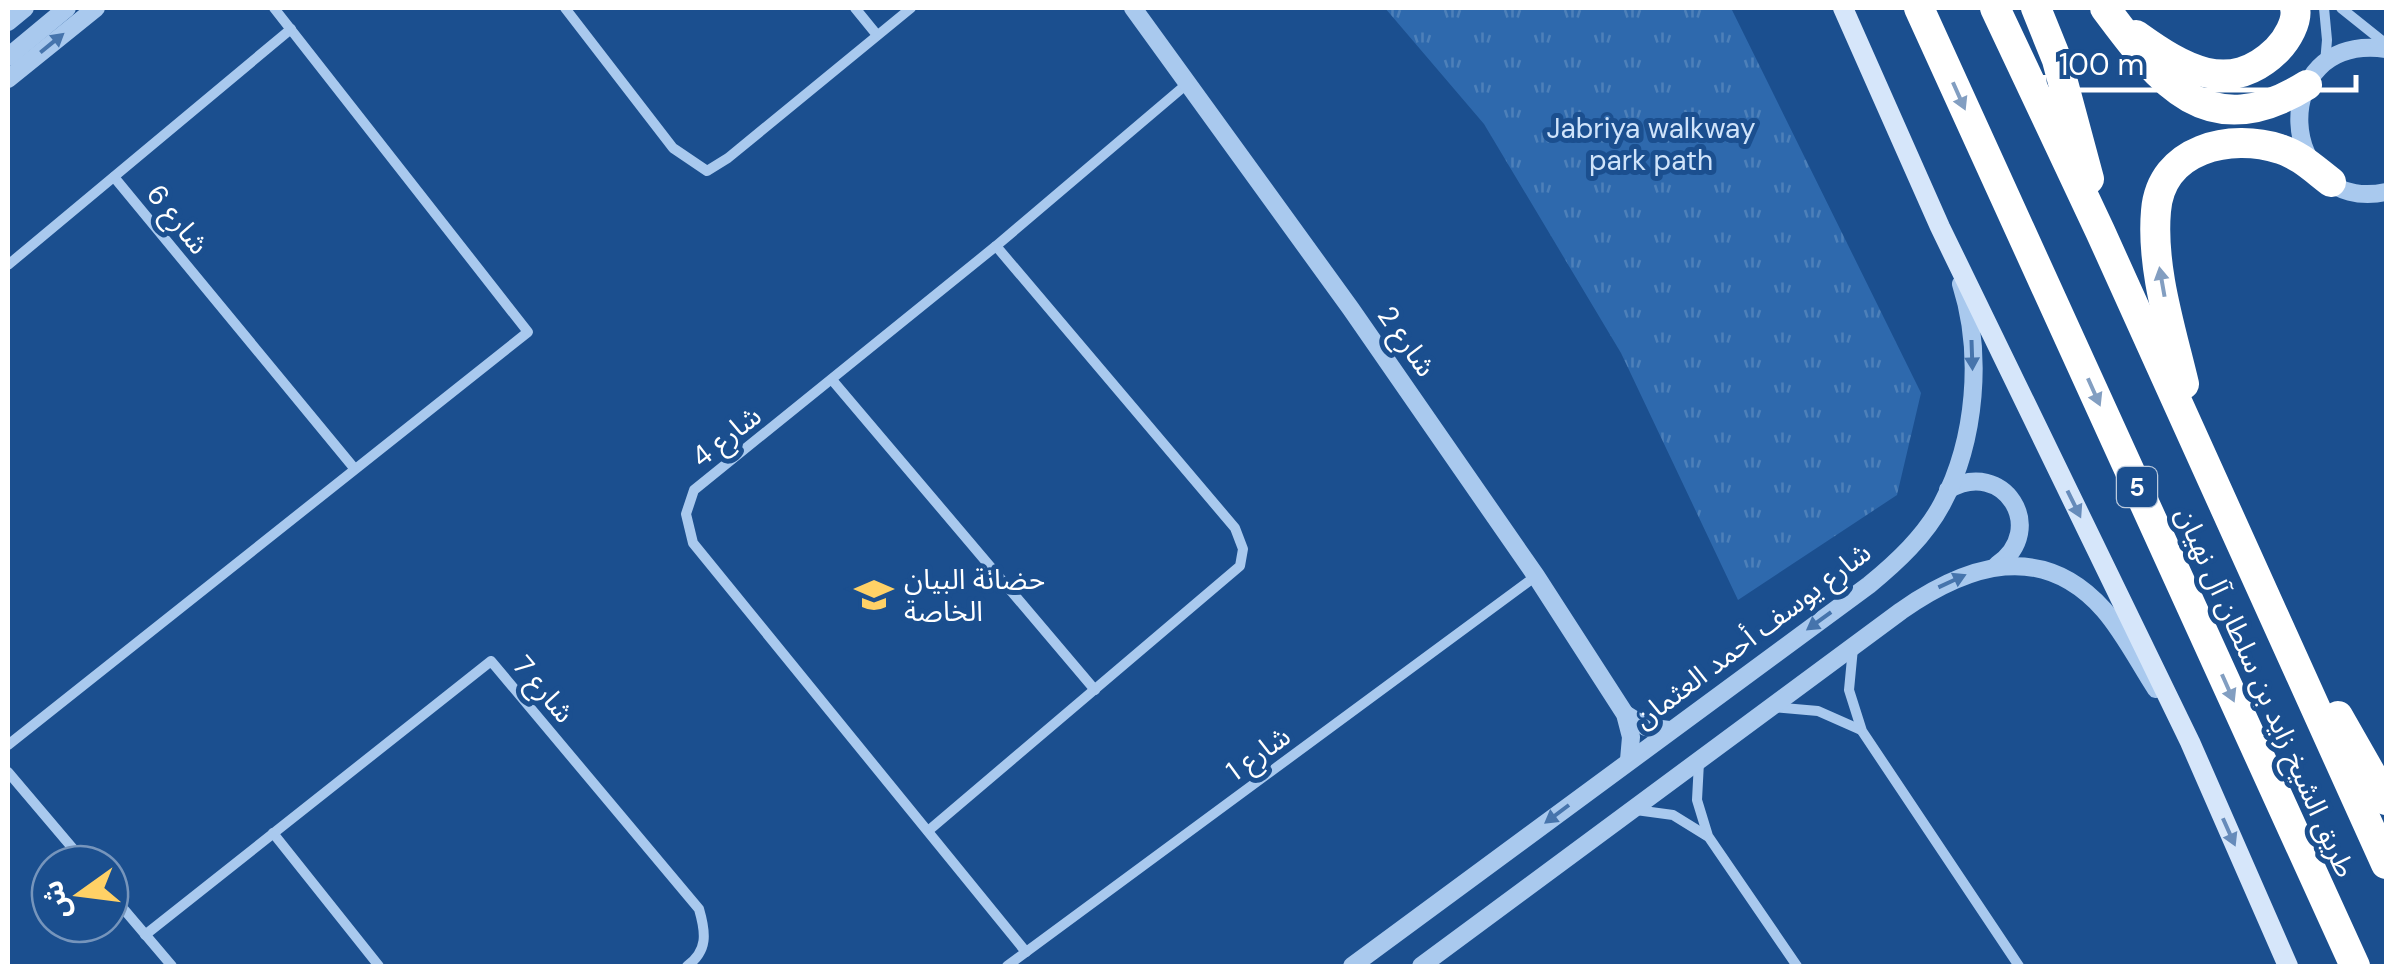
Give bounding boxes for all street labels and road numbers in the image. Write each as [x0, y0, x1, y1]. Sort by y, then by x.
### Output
street label: شارع 6 [137, 177, 217, 263]
street label: شارع 2 [1367, 299, 1444, 385]
street label: شارع 4 [684, 397, 770, 477]
road number: 5 [2117, 467, 2157, 507]
street label: طريق الشيخ زايد بن سلطان آل نهيان [2165, 501, 2364, 884]
street label: شارع يوسف أحمد العثمان [1626, 534, 1880, 738]
street label: شارع 7 [503, 648, 583, 732]
street label: شارع 1 [1219, 718, 1299, 791]

